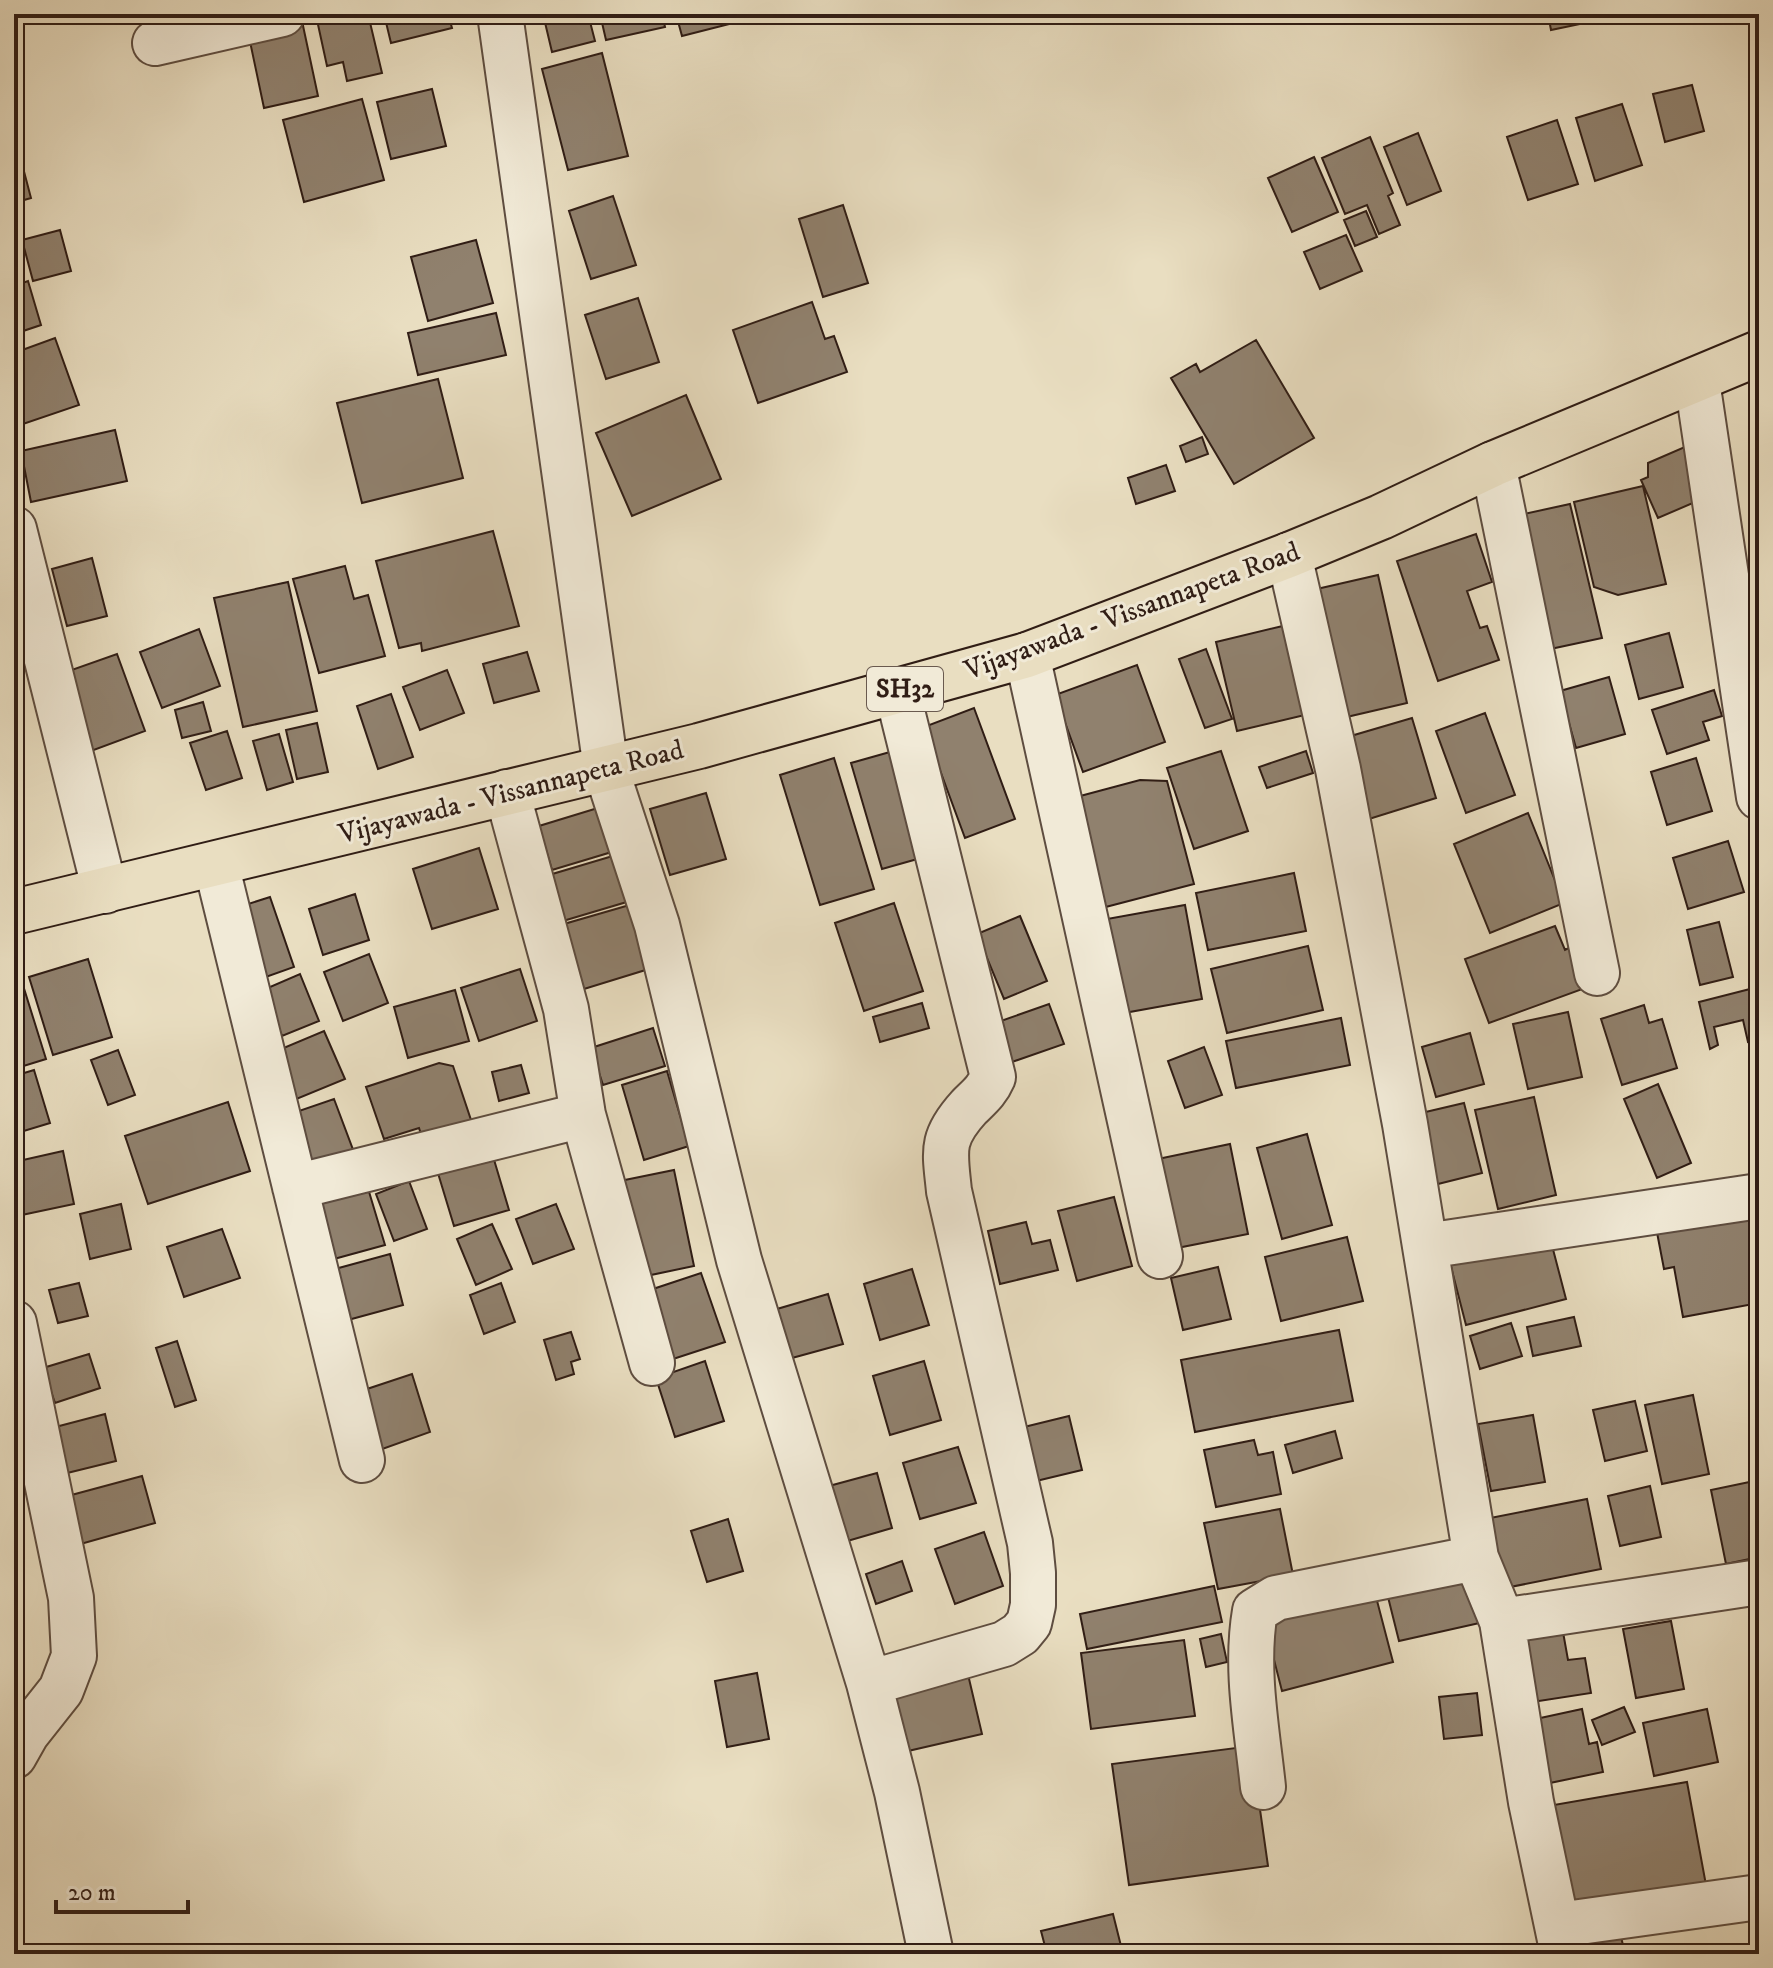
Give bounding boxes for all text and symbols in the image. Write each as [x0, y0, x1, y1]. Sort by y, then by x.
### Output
street label: Vijayawada - Vissannapeta Road [959, 534, 1304, 688]
road number: SH32 [867, 667, 943, 711]
street label: Vijayawada - Vissannapeta Road [334, 732, 687, 852]
scale bar [56, 1864, 188, 1914]
text: 20 m [68, 1878, 116, 1908]

